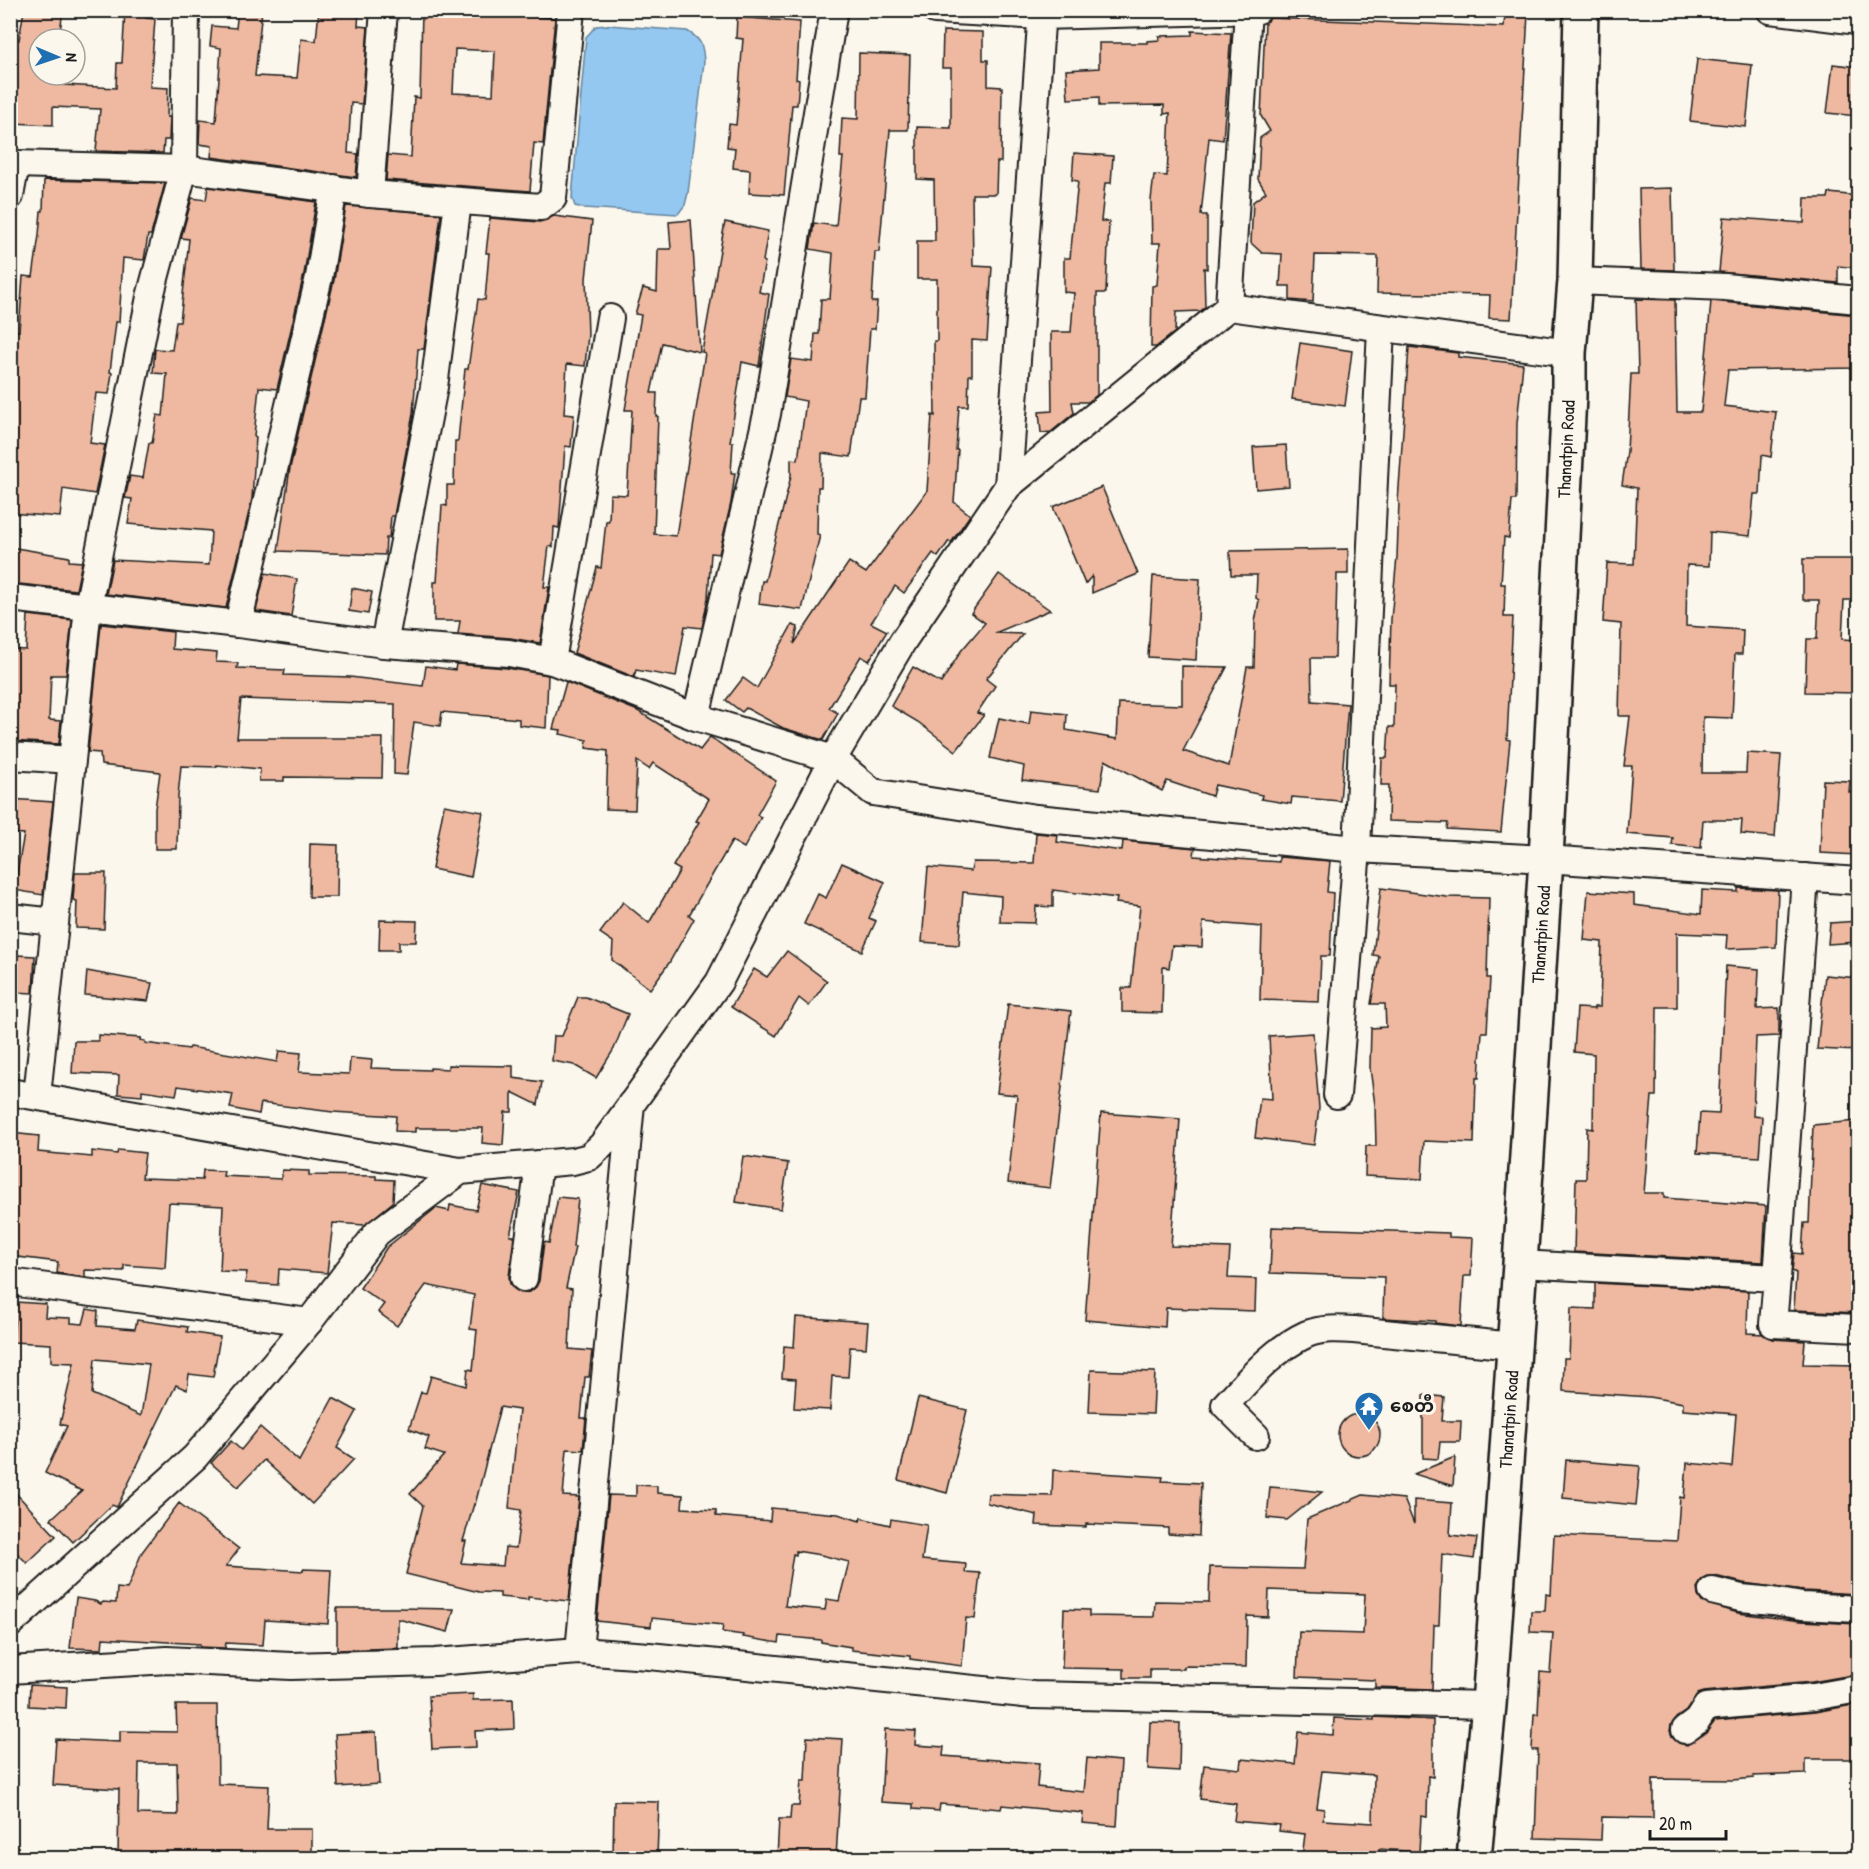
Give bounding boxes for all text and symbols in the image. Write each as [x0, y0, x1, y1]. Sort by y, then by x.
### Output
north arrow [27, 27, 87, 87]
text: N [61, 53, 83, 63]
street label: Thanatpin Road [1551, 400, 1581, 499]
street label: Thanatpin Road [1525, 885, 1556, 984]
street label: Thanatpin Road [1493, 1370, 1524, 1469]
temple icon: စေတီ [1353, 1390, 1385, 1432]
place label: စေတီ [1390, 1393, 1434, 1418]
scale bar [1650, 1803, 1726, 1841]
text: 20 m [1659, 1811, 1692, 1836]

